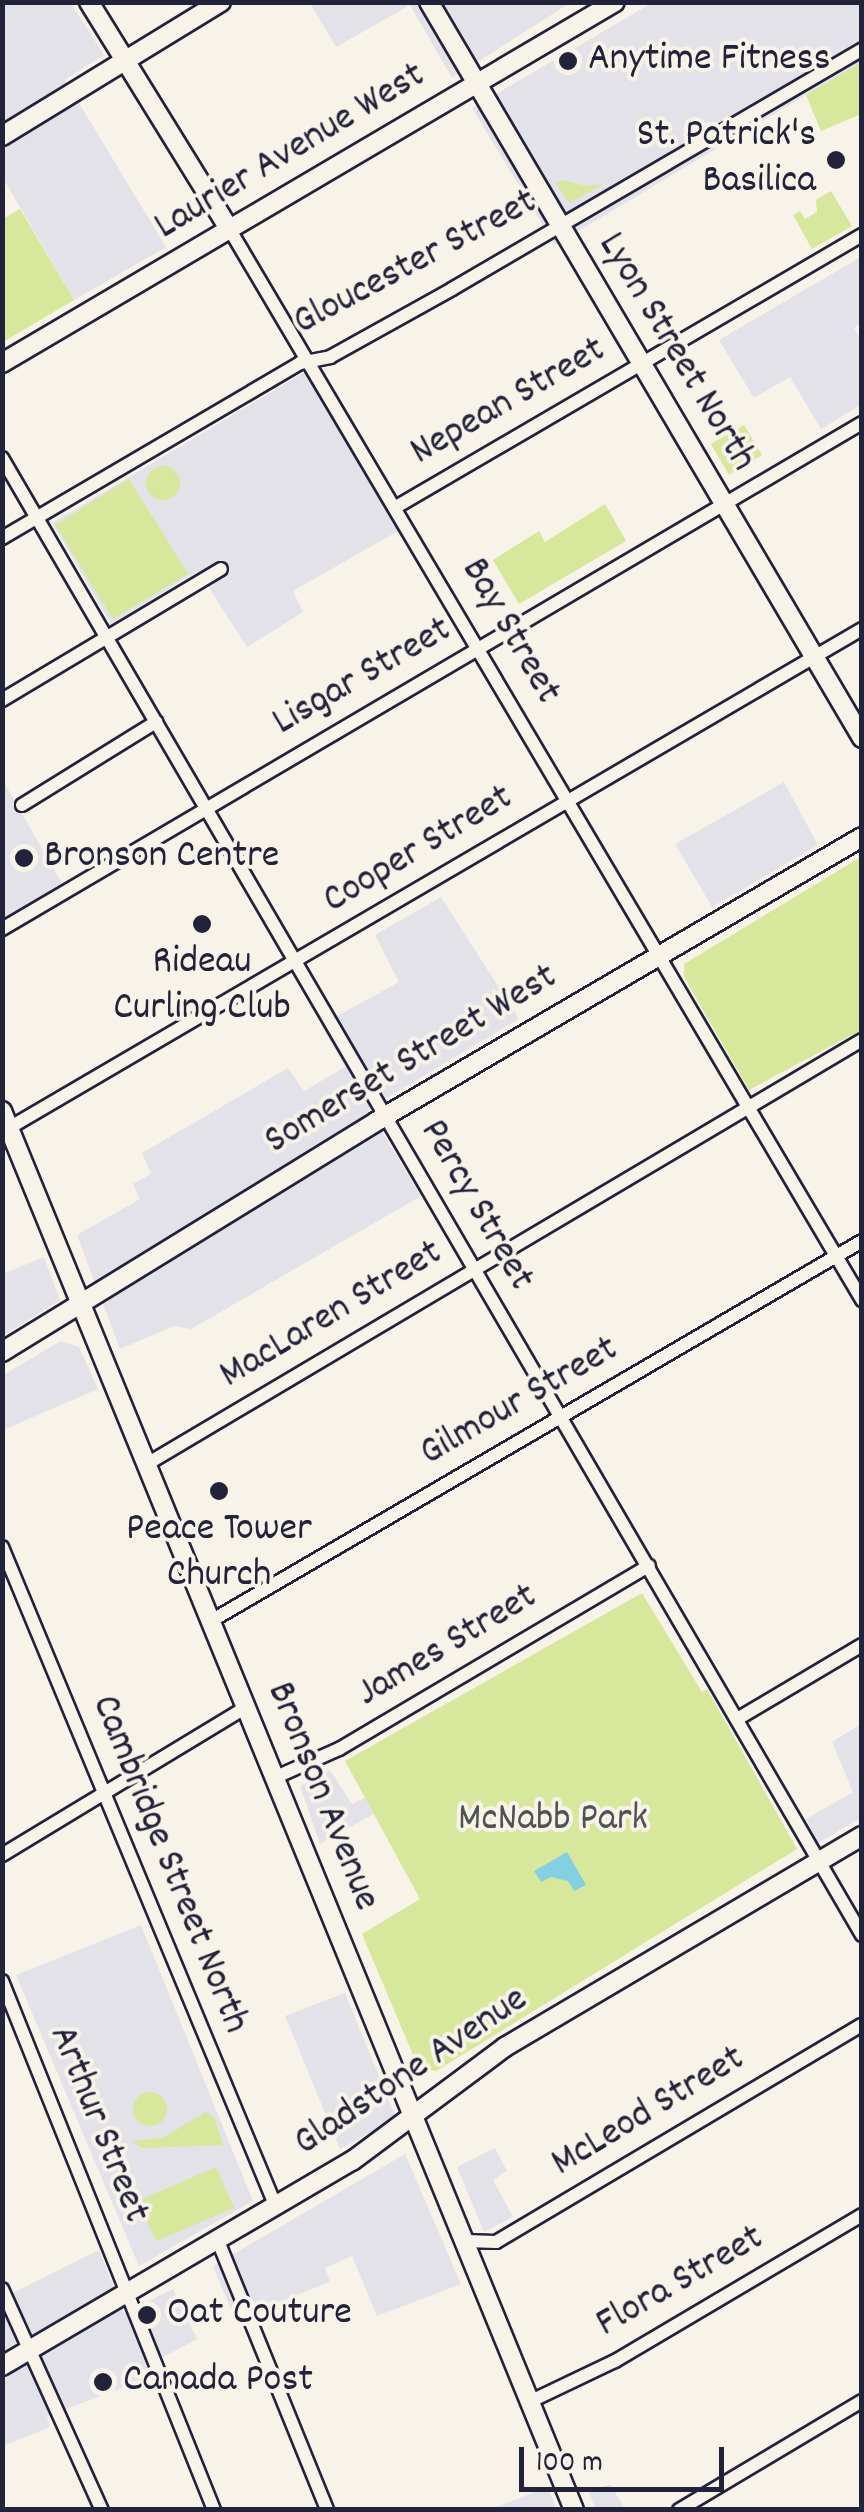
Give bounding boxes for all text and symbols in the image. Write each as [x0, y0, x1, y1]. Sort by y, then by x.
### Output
place label: Anytime Fitness [588, 37, 831, 85]
marker: Anytime Fitness [557, 50, 579, 72]
street label: Laurier Avenue West [147, 53, 435, 253]
place label: St. Patrick's Basilica [637, 113, 816, 207]
marker: St. Patrick's Basilica [825, 149, 847, 171]
street label: Gloucester Street [286, 180, 546, 348]
street label: Lyon Street North [585, 225, 765, 481]
street label: Nepean Street [403, 328, 615, 478]
street label: Bay Street [448, 551, 570, 713]
street label: Lisgar Street [265, 608, 461, 748]
street label: Cooper Street [316, 776, 522, 926]
place label: Bronson Centre [44, 834, 279, 882]
marker: Bronson Centre [13, 847, 35, 869]
marker: Rideau Curling Club [191, 913, 213, 935]
place label: Rideau Curling Club [113, 940, 291, 1034]
street label: Somerset Street West [257, 955, 567, 1167]
street label: Percy Street [407, 1112, 543, 1300]
street label: MacLaren Street [212, 1231, 452, 1401]
street label: Gilmour Street [412, 1327, 628, 1479]
marker: Peace Tower Church [208, 1480, 230, 1502]
place label: Peace Tower Church [126, 1507, 312, 1601]
street label: James Street [349, 1575, 547, 1719]
street label: Bronson Avenue [253, 1676, 389, 1918]
street label: Cambridge Street North [78, 1689, 258, 2041]
park label: McNabb Park [458, 1797, 648, 1845]
street label: Gladstone Avenue [286, 1977, 538, 2169]
street label: Arthur Street [36, 2019, 158, 2231]
street label: McLeod Street [544, 2037, 754, 2189]
street label: Flora Street [589, 2216, 773, 2350]
place label: Oat Couture [167, 2291, 352, 2339]
marker: Oat Couture [136, 2304, 158, 2326]
place label: Canada Post [123, 2358, 313, 2406]
marker: Canada Post [92, 2371, 114, 2393]
scale bar [524, 2427, 729, 2489]
text: 100 m [536, 2443, 603, 2486]

